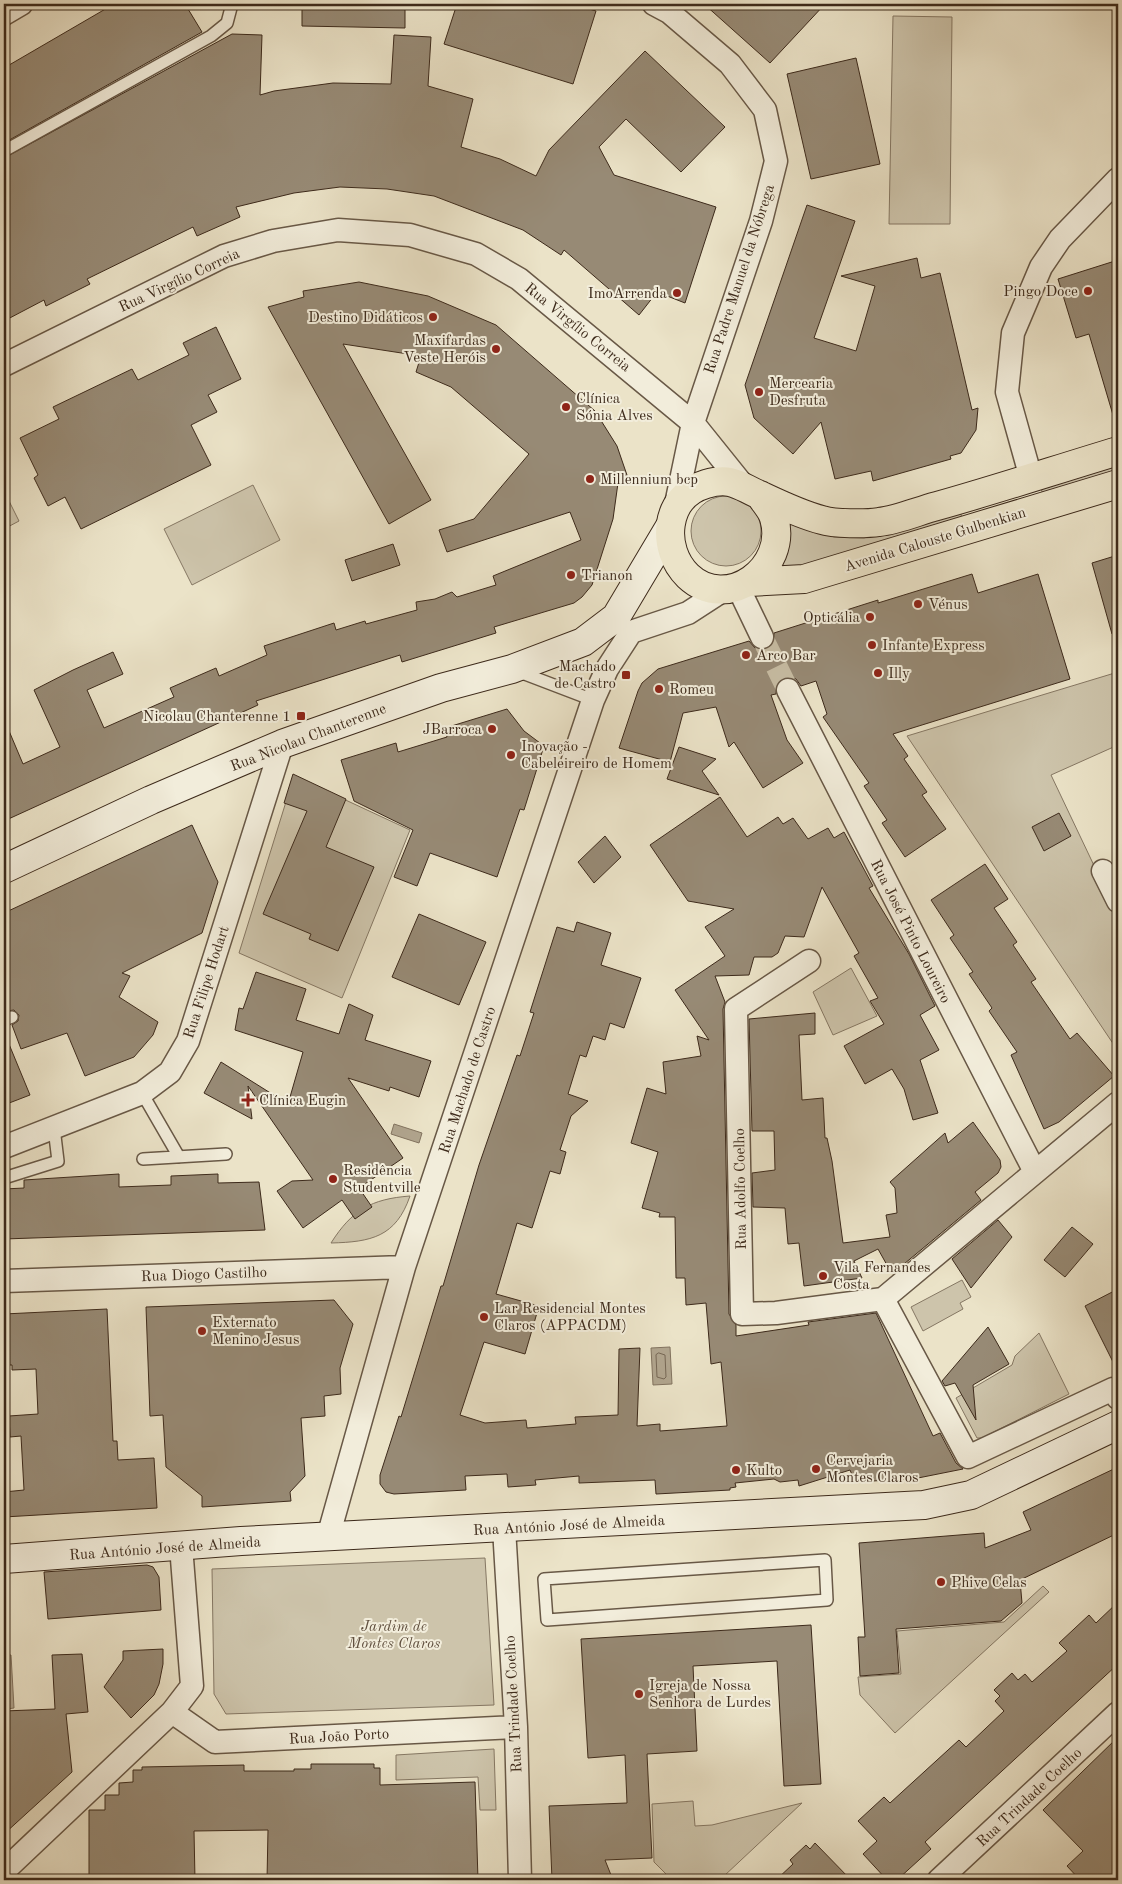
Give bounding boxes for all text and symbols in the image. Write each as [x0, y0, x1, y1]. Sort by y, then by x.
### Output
street label: Rua Padre Manuel da Nóbrega [703, 182, 778, 376]
street label: Rua Virgílio Correia [117, 247, 243, 316]
street label: Rua Virgílio Correia [521, 281, 633, 376]
place label: Pingo Doce [1003, 285, 1078, 300]
marker: Pingo Doce [1082, 285, 1094, 297]
place label: ImoArrenda [588, 287, 668, 302]
marker: ImoArrenda [671, 287, 683, 299]
place label: Destino Didáticos [308, 311, 423, 326]
marker: Destino Didáticos [427, 311, 439, 323]
place label: Maxifardas Veste Heróis [403, 334, 486, 366]
marker: Maxifardas Veste Heróis [490, 343, 502, 355]
place label: Mercearia Desfruta [769, 377, 834, 409]
marker: Mercearia Desfruta [753, 386, 765, 398]
place label: Clínica Sónia Alves [576, 392, 653, 424]
marker: Clínica Sónia Alves [560, 401, 572, 413]
marker: Millennium bcp [584, 473, 596, 485]
place label: Millennium bcp [600, 473, 698, 488]
street label: Avenida Calouste Gulbenkian [843, 506, 1028, 575]
marker: Trianon [565, 569, 577, 581]
place label: Trianon [581, 569, 633, 584]
marker: Vénus [912, 598, 924, 610]
place label: Vénus [928, 598, 968, 613]
place label: Opticália [803, 611, 861, 626]
marker: Opticália [864, 611, 876, 623]
marker: Infante Express [866, 639, 878, 651]
place label: Infante Express [882, 639, 985, 654]
marker: Arco Bar [740, 649, 752, 661]
place label: Arco Bar [756, 649, 816, 664]
place label: Machado de Castro [554, 660, 616, 692]
marker: Illy [872, 667, 884, 679]
place label: Illy [888, 667, 910, 682]
marker: Machado de Castro [620, 669, 632, 681]
marker: Romeu [653, 683, 665, 695]
place label: Romeu [669, 683, 714, 698]
street label: Rua Nicolau Chanterenne [229, 702, 389, 775]
place label: Nicolau Chanterenne 1 [143, 710, 291, 725]
marker: Nicolau Chanterenne 1 [295, 710, 307, 722]
place label: JBarroca [422, 723, 483, 738]
marker: JBarroca [486, 723, 498, 735]
place label: Inovação - Cabeleireiro de Homem [521, 740, 672, 772]
marker: Inovação - Cabeleireiro de Homem [505, 749, 517, 761]
street label: Rua José Pinto Loureiro [867, 857, 952, 1006]
street label: Rua Filipe Hodart [182, 924, 233, 1041]
street label: Rua Machado de Castro [438, 1005, 499, 1156]
marker: Clínica Eugin [241, 1093, 255, 1107]
place label: Clínica Eugin [259, 1094, 346, 1109]
street label: Rua Adolfo Coelho [733, 1128, 750, 1250]
place label: Residência Studentville [343, 1164, 421, 1196]
marker: Residência Studentville [327, 1173, 339, 1185]
place label: Vila Fernandes Costa [833, 1261, 931, 1293]
street label: Rua Diogo Castilho [141, 1266, 267, 1285]
marker: Vila Fernandes Costa [817, 1270, 829, 1282]
place label: Lar Residencial Montes Claros (APPACDM) [494, 1302, 646, 1334]
marker: Lar Residencial Montes Claros (APPACDM) [478, 1311, 490, 1323]
place label: Externato Menino Jesus [212, 1316, 299, 1348]
marker: Externato Menino Jesus [196, 1325, 208, 1337]
place label: Cervejaria Montes Claros [826, 1454, 919, 1486]
marker: Cervejaria Montes Claros [810, 1463, 822, 1475]
marker: Kulto [730, 1464, 742, 1476]
place label: Kulto [746, 1464, 782, 1479]
street label: Rua António José de Almeida [473, 1514, 666, 1539]
street label: Rua António José de Almeida [69, 1535, 262, 1564]
marker: Phive Celas [935, 1576, 947, 1588]
place label: Phive Celas [951, 1576, 1027, 1591]
park label: Jardim de Montes Claros [347, 1620, 440, 1652]
street label: Rua Trindade Coelho [503, 1635, 526, 1773]
place label: Igreja de Nossa Senhora de Lurdes [649, 1679, 771, 1711]
marker: Igreja de Nossa Senhora de Lurdes [633, 1688, 645, 1700]
street label: Rua João Porto [288, 1727, 390, 1748]
street label: Rua Trindade Coelho [975, 1746, 1085, 1851]

